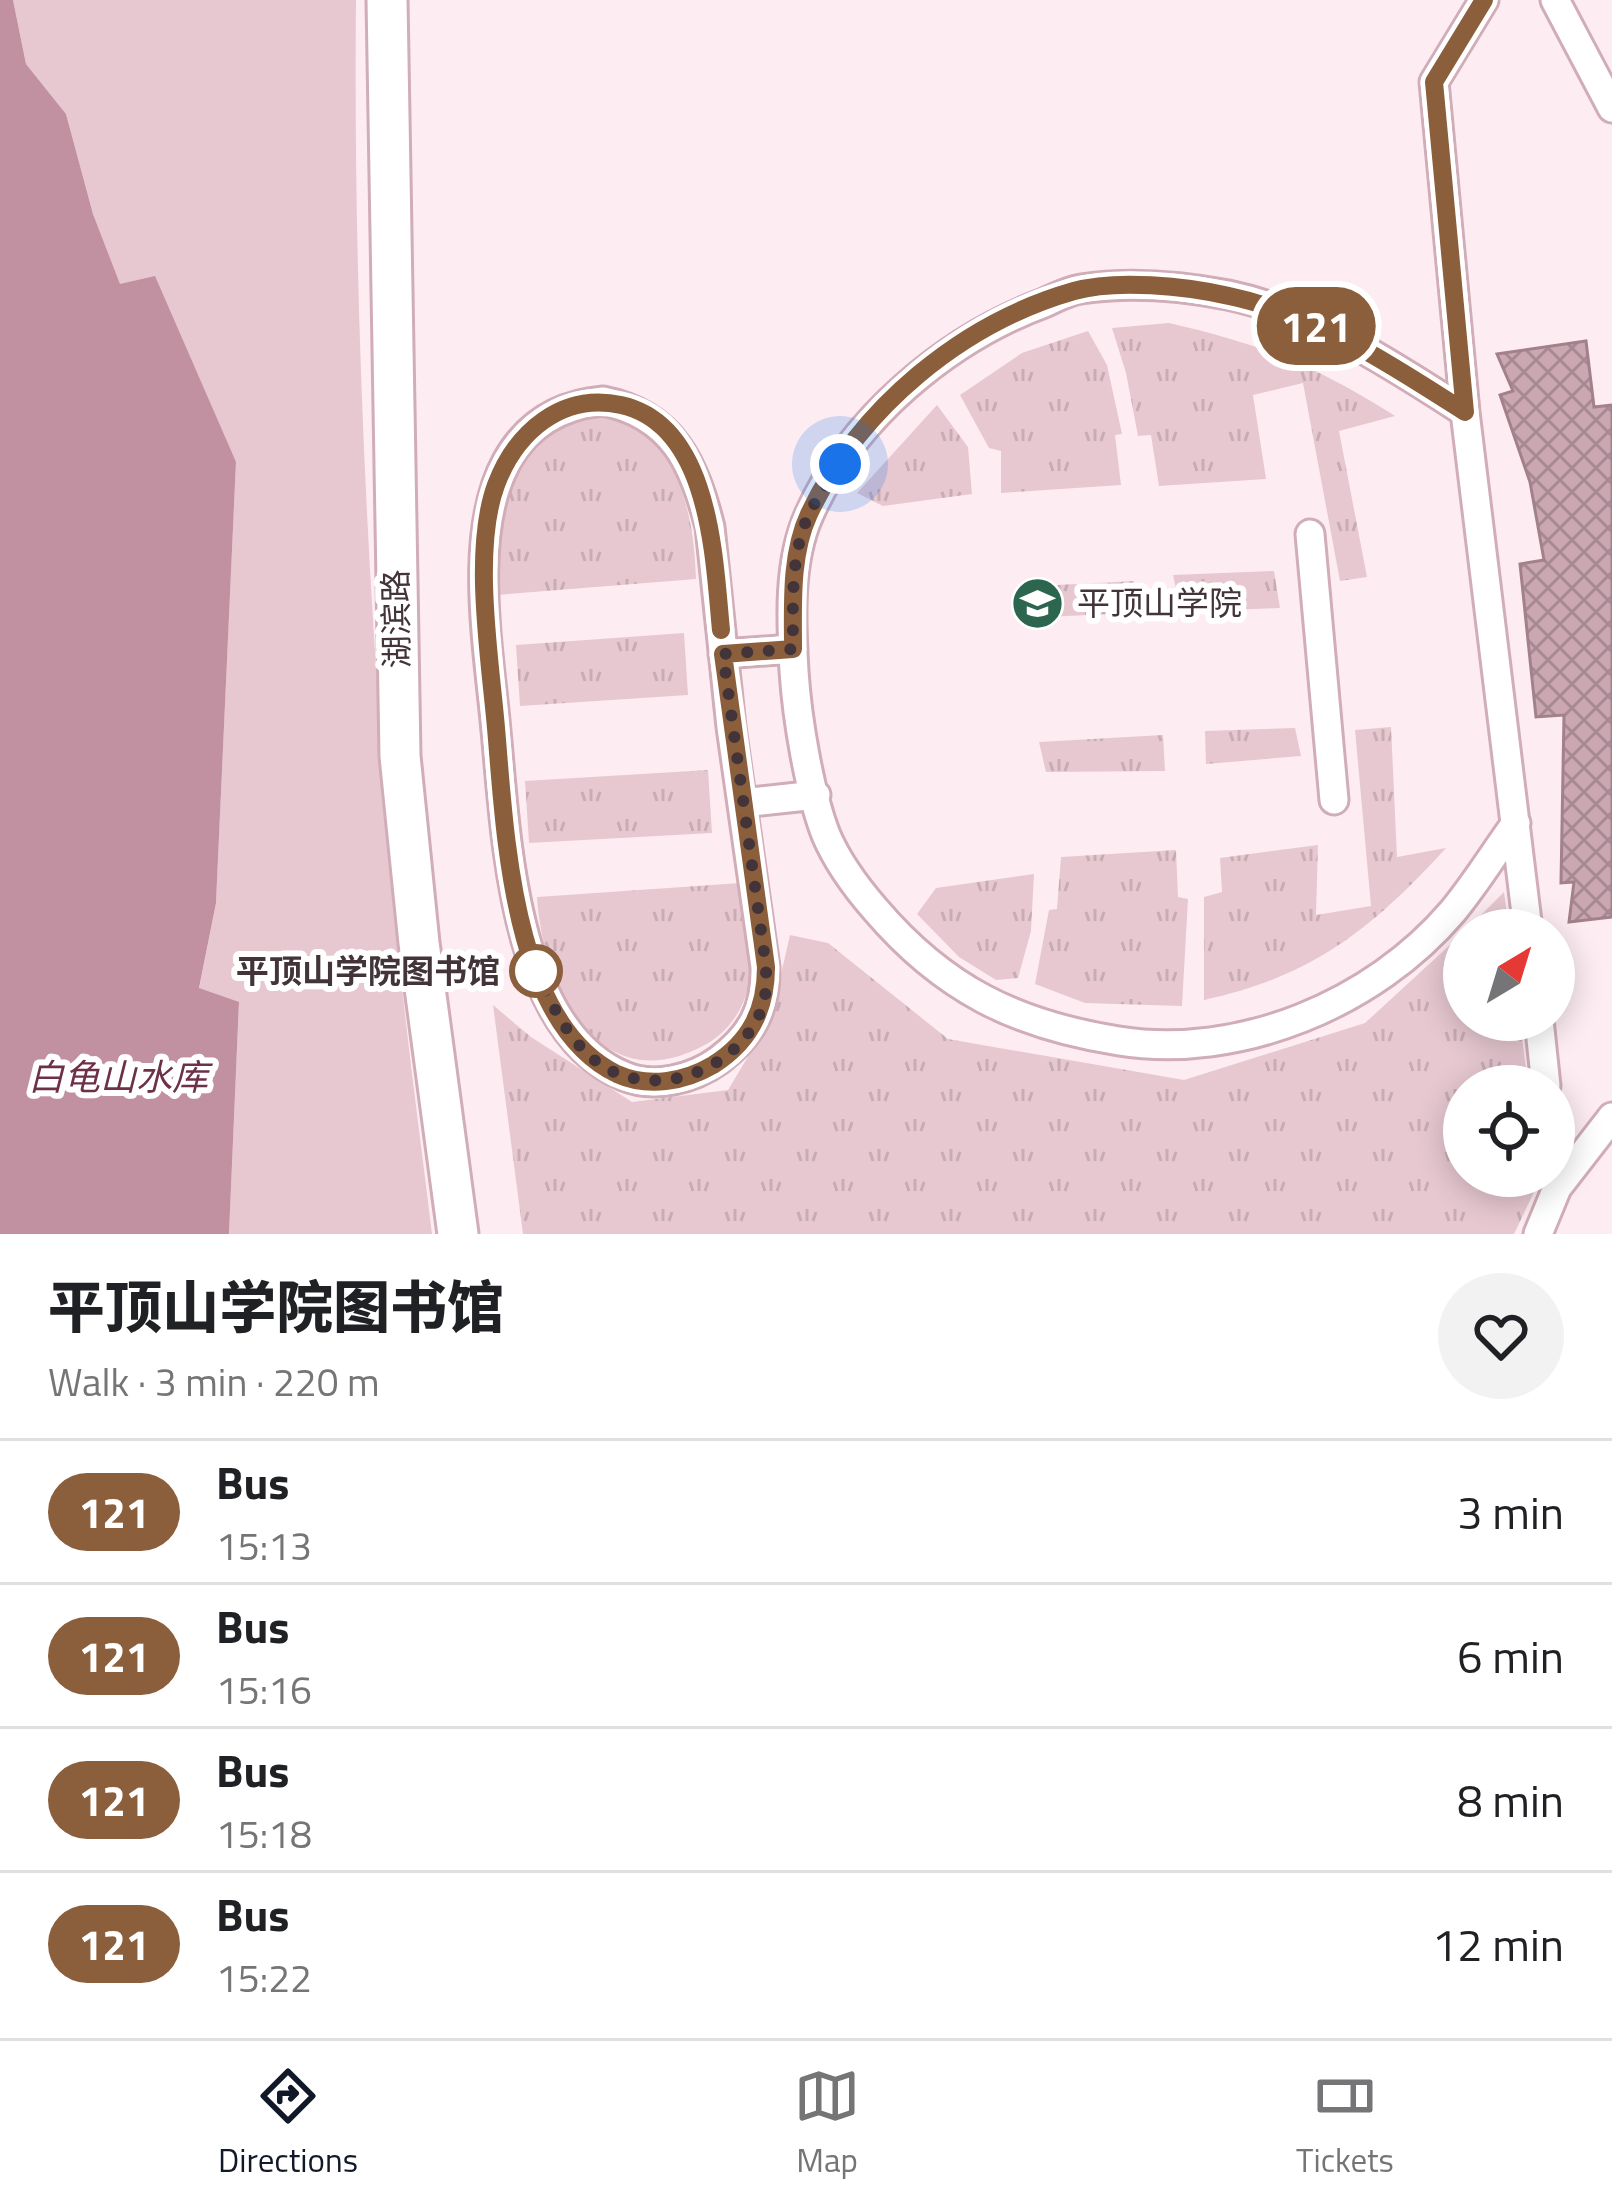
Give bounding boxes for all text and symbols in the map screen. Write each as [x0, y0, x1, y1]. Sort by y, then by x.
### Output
line badge: 121 [1247, 287, 1385, 365]
text: 121 [1281, 294, 1351, 358]
your location [810, 434, 870, 494]
street label: 湖滨路 [370, 569, 422, 669]
school or university icon: 平顶山学院 [1010, 575, 1066, 631]
place label: 平顶山学院 [1077, 578, 1242, 628]
north arrow [1443, 909, 1575, 1041]
map controls [1443, 909, 1575, 1197]
place label: 平顶山学院图书馆 [236, 946, 500, 996]
marker: 平顶山学院图书馆 [511, 946, 561, 996]
water label: 白龟山水库 [28, 1049, 213, 1104]
button: locate [1443, 1065, 1575, 1197]
text: 平顶山学院图书馆 [48, 1263, 504, 1350]
button: heart [1438, 1273, 1564, 1399]
text: Walk · 3 min · 220 m [48, 1352, 380, 1411]
text: Bus [216, 1448, 290, 1516]
text: 3 min [1457, 1478, 1564, 1546]
text: 121 [79, 1480, 149, 1544]
text: 15:13 [216, 1516, 312, 1575]
text: Bus [216, 1592, 290, 1660]
text: 6 min [1457, 1622, 1564, 1690]
text: 121 [79, 1624, 149, 1688]
text: 15:16 [216, 1660, 312, 1719]
text: Bus [216, 1736, 290, 1804]
text: 8 min [1457, 1766, 1564, 1834]
text: 121 [79, 1768, 149, 1832]
text: 15:18 [216, 1804, 312, 1863]
text: Bus [216, 1880, 290, 1948]
text: 12 min [1432, 1910, 1564, 1978]
text: 121 [79, 1912, 149, 1976]
text: 15:22 [216, 1948, 312, 2007]
tab: Directions [218, 2063, 358, 2185]
tab: Map [794, 2063, 860, 2185]
tab: Tickets [1296, 2063, 1394, 2185]

